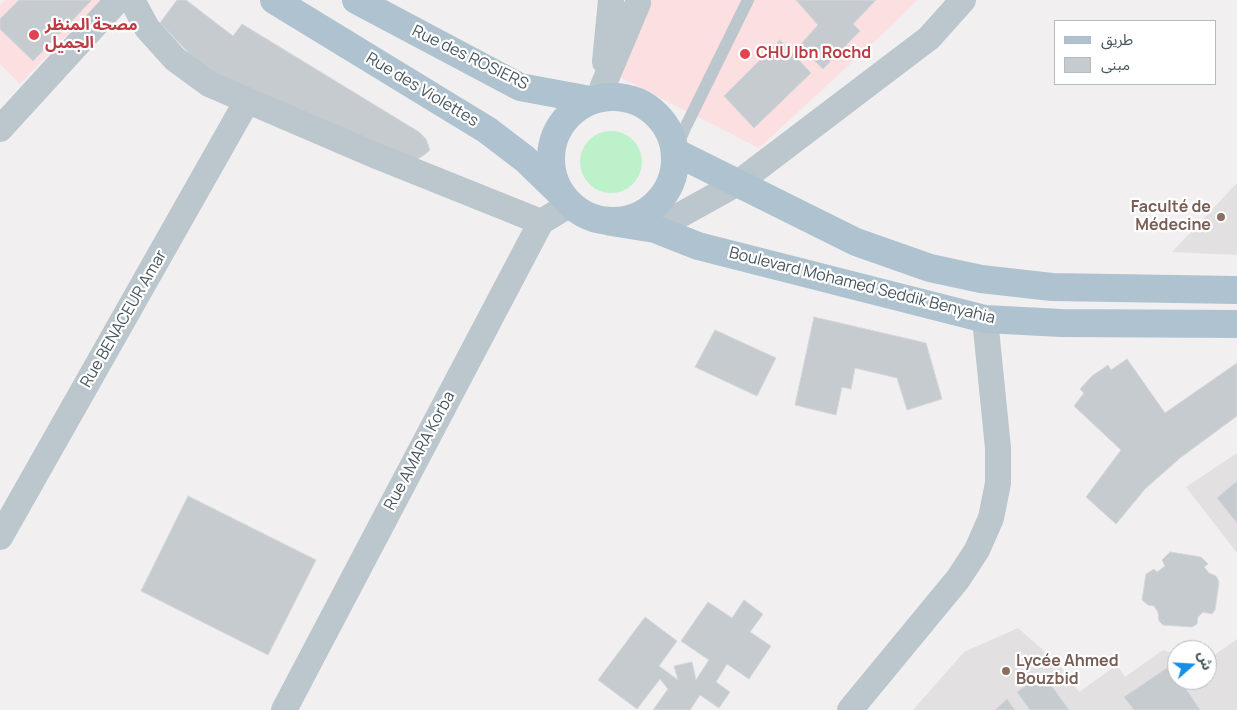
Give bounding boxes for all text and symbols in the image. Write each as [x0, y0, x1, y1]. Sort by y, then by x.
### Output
place label: مصحة المنظر الجميل [45, 16, 138, 54]
legend [1054, 20, 1217, 85]
street label: Rue des ROSIERS [409, 22, 531, 94]
marker: مصحة المنظر الجميل [27, 28, 41, 42]
text: طريق [1101, 29, 1133, 50]
place label: CHU Ibn Rochd [756, 44, 871, 64]
marker: CHU Ibn Rochd [738, 47, 752, 61]
street label: Rue des Violettes [362, 49, 482, 131]
text: مبنى [1101, 54, 1130, 75]
place label: Faculté de Médecine [1131, 198, 1211, 236]
marker: Faculté de Médecine [1215, 211, 1227, 223]
street label: Boulevard Mohamed Seddik Benyahia [727, 244, 997, 328]
street label: Rue BENACEUR Amar [77, 247, 171, 391]
street label: Rue AMARA Korba [381, 388, 459, 514]
north arrow [1167, 640, 1217, 690]
text: ش [1194, 648, 1218, 672]
place label: Lycée Ahmed Bouzbid [1016, 652, 1119, 690]
marker: Lycée Ahmed Bouzbid [1000, 665, 1012, 677]

